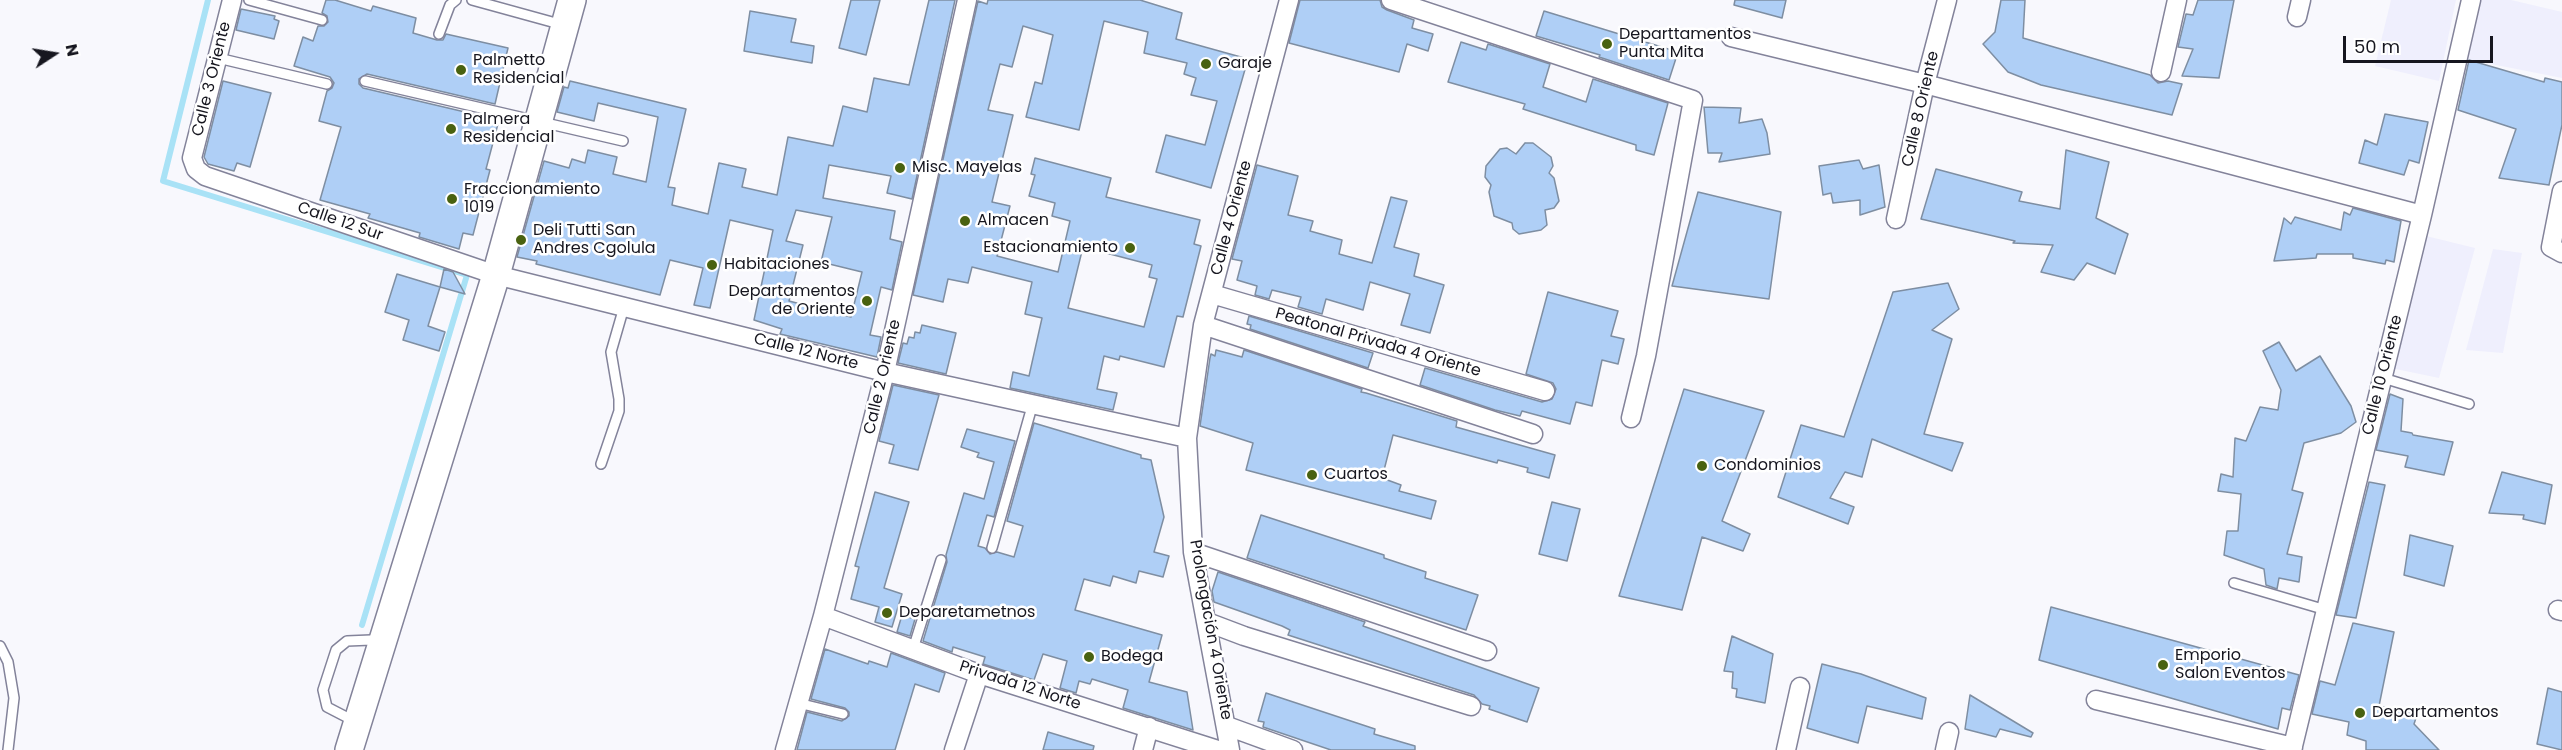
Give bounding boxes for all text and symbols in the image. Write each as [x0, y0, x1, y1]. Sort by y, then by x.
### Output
street label: Calle 3 Oriente [188, 20, 236, 138]
north arrow [24, 24, 84, 84]
scale bar [2346, 24, 2496, 62]
place label: Departtamentos Punta Mita [1619, 25, 1751, 63]
text: 50 m [2354, 34, 2400, 59]
marker: Departtamentos Punta Mita [1600, 37, 1614, 51]
text: N [60, 42, 85, 58]
street label: Calle 8 Oriente [1898, 49, 1944, 169]
place label: Palmetto Residencial [473, 51, 564, 89]
place label: Garaje [1218, 54, 1272, 74]
marker: Garaje [1199, 57, 1213, 71]
marker: Palmetto Residencial [454, 63, 468, 77]
place label: Palmera Residencial [463, 110, 554, 148]
marker: Palmera Residencial [444, 122, 458, 136]
place label: Misc. Mayelas [912, 158, 1022, 178]
street label: Calle 4 Oriente [1207, 159, 1257, 277]
marker: Misc. Mayelas [893, 161, 907, 175]
place label: Fraccionamiento 1019 [464, 180, 600, 218]
marker: Fraccionamiento 1019 [445, 192, 459, 206]
street label: Calle 12 Sur [295, 198, 385, 246]
place label: Almacen [977, 211, 1049, 231]
marker: Almacen [958, 214, 972, 228]
place label: Deli Tutti San Andres Cgolula [533, 221, 656, 259]
marker: Deli Tutti San Andres Cgolula [514, 233, 528, 247]
place label: Estacionamiento [983, 238, 1118, 258]
marker: Estacionamiento [1123, 241, 1137, 255]
place label: Habitaciones [724, 255, 830, 275]
marker: Habitaciones [705, 258, 719, 272]
place label: Departamentos de Oriente [728, 282, 855, 320]
marker: Departamentos de Oriente [860, 294, 874, 308]
street label: Peatonal Privada 4 Oriente [1273, 304, 1483, 382]
street label: Calle 10 Oriente [2359, 313, 2407, 437]
street label: Calle 2 Oriente [860, 318, 906, 436]
street label: Calle 12 Norte [752, 330, 860, 374]
place label: Condominios [1714, 456, 1821, 476]
marker: Condominios [1695, 459, 1709, 473]
place label: Cuartos [1324, 465, 1388, 485]
marker: Cuartos [1305, 468, 1319, 482]
street label: Prolongación 4 Oriente [1185, 538, 1235, 722]
place label: Deparetametnos [899, 603, 1035, 623]
marker: Deparetametnos [880, 606, 894, 620]
place label: Emporio Salon Eventos [2175, 646, 2286, 684]
place label: Bodega [1101, 647, 1163, 667]
marker: Bodega [1082, 650, 1096, 664]
street label: Privada 12 Norte [957, 657, 1083, 715]
marker: Emporio Salon Eventos [2156, 658, 2170, 672]
place label: Departamentos [2372, 703, 2499, 723]
marker: Departamentos [2353, 706, 2367, 720]

